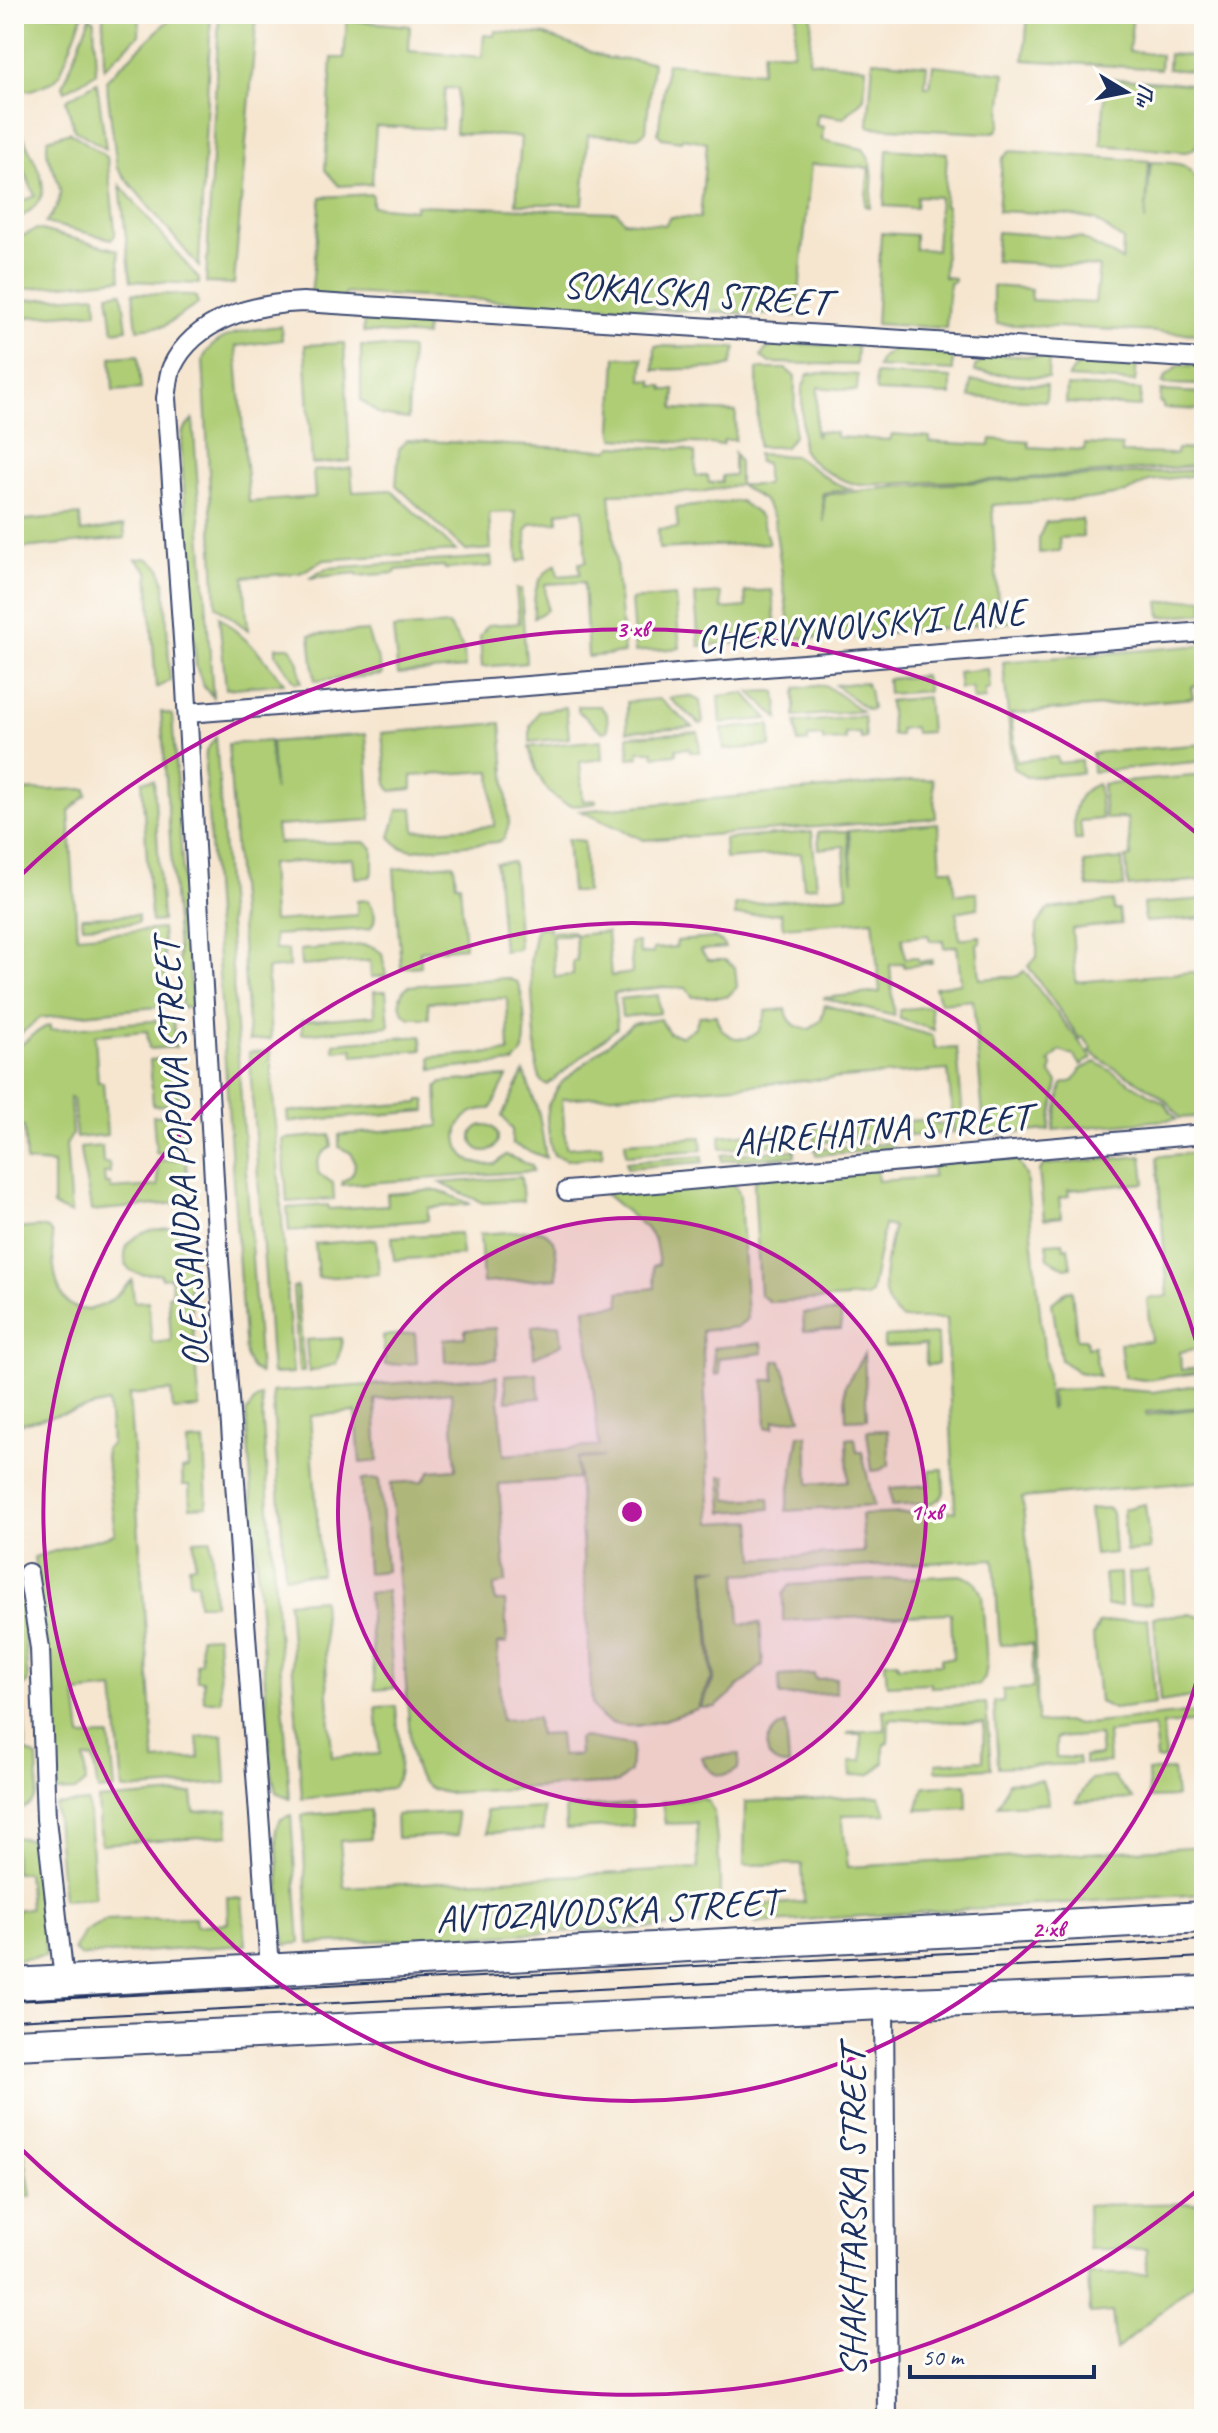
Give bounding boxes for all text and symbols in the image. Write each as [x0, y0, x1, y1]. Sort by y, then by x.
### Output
north arrow [1086, 52, 1166, 132]
text: Пн [1129, 82, 1160, 110]
street label: SOKALSKA STREET [561, 261, 840, 327]
street label: CHERVYNOVSKYI LANE [695, 587, 1032, 663]
text: 3 хв [616, 614, 652, 644]
street label: OLEKSANDRA POPOVA STREET [142, 929, 219, 1369]
street label: AHREHATNA STREET [732, 1092, 1042, 1166]
text: 1 хв [910, 1497, 946, 1527]
centre of rings [618, 1498, 646, 1526]
street label: AVTOZAVODSKA STREET [434, 1878, 789, 1943]
text: 2 хв [1032, 1914, 1068, 1944]
street label: SHAKHTARSKA STREET [829, 2037, 876, 2377]
scale bar [910, 2329, 1094, 2379]
text: 50 m [922, 2342, 965, 2372]

